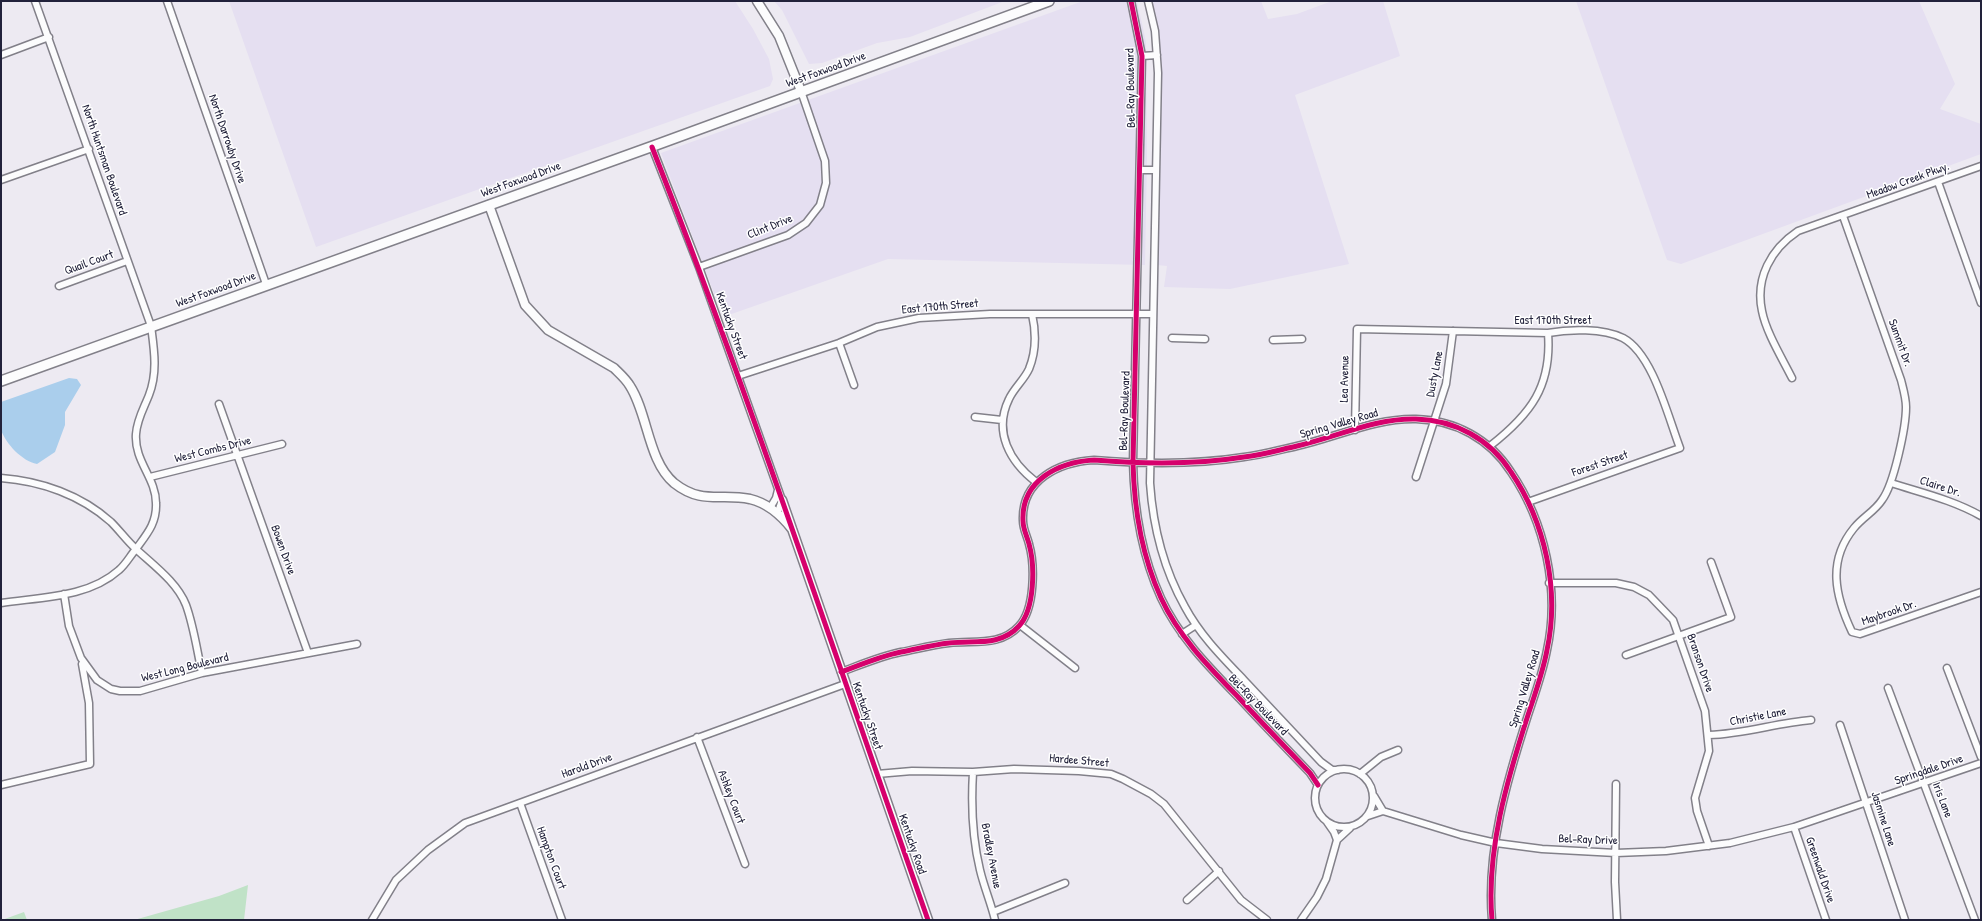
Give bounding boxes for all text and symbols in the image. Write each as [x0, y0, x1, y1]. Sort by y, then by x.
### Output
street label: Bel-Ray Boulevard [1123, 48, 1139, 128]
street label: West Foxwood Drive [784, 49, 868, 91]
street label: North Darrowby Drive [205, 93, 249, 185]
street label: North Huntsman Boulevard [78, 103, 130, 217]
street label: West Foxwood Drive [479, 159, 563, 201]
street label: Meadow Creek Pkwy. [1865, 159, 1951, 203]
street label: Clint Drive [745, 211, 795, 243]
street label: Quail Court [63, 248, 115, 278]
street label: West Foxwood Drive [174, 269, 258, 311]
street label: Kentucky Street [712, 290, 750, 362]
street label: East 170th Street [901, 296, 979, 318]
street label: East 170th Street [1514, 314, 1592, 328]
street label: Summit Dr. [1885, 317, 1915, 369]
street label: Dusty Lane [1424, 350, 1446, 398]
street label: Lea Avenue [1337, 355, 1353, 403]
street label: Bel-Ray Boulevard [1116, 371, 1134, 451]
street label: Spring Valley Road [1298, 406, 1380, 442]
street label: West Combs Drive [173, 434, 253, 466]
street label: Forest Street [1570, 448, 1630, 480]
street label: Claire Dr. [1918, 474, 1962, 500]
street label: Bowen Drive [267, 523, 299, 577]
street label: Maybrook Dr. [1860, 597, 1918, 629]
street label: Branson Drive [1683, 632, 1717, 694]
street label: Spring Valley Road [1506, 648, 1544, 730]
street label: West Long Boulevard [140, 650, 230, 686]
street label: Bel-Ray Boulevard [1225, 671, 1291, 739]
street label: Kentucky Street [849, 680, 885, 752]
street label: Christie Lane [1729, 704, 1787, 730]
street label: Harold Drive [560, 750, 614, 782]
street label: Hardee Street [1049, 751, 1109, 771]
street label: Springdale Drive [1893, 752, 1965, 788]
street label: Ashley Court [714, 768, 748, 826]
street label: Iris Lane [1929, 780, 1955, 820]
street label: Jasmine Lane [1867, 790, 1899, 848]
street label: Kentucky Road [895, 812, 929, 876]
street label: Bradley Avenue [978, 822, 1004, 890]
street label: Hampton Court [533, 825, 569, 891]
street label: Bel-Ray Drive [1558, 832, 1618, 848]
street label: Greenwald Drive [1802, 835, 1838, 905]

